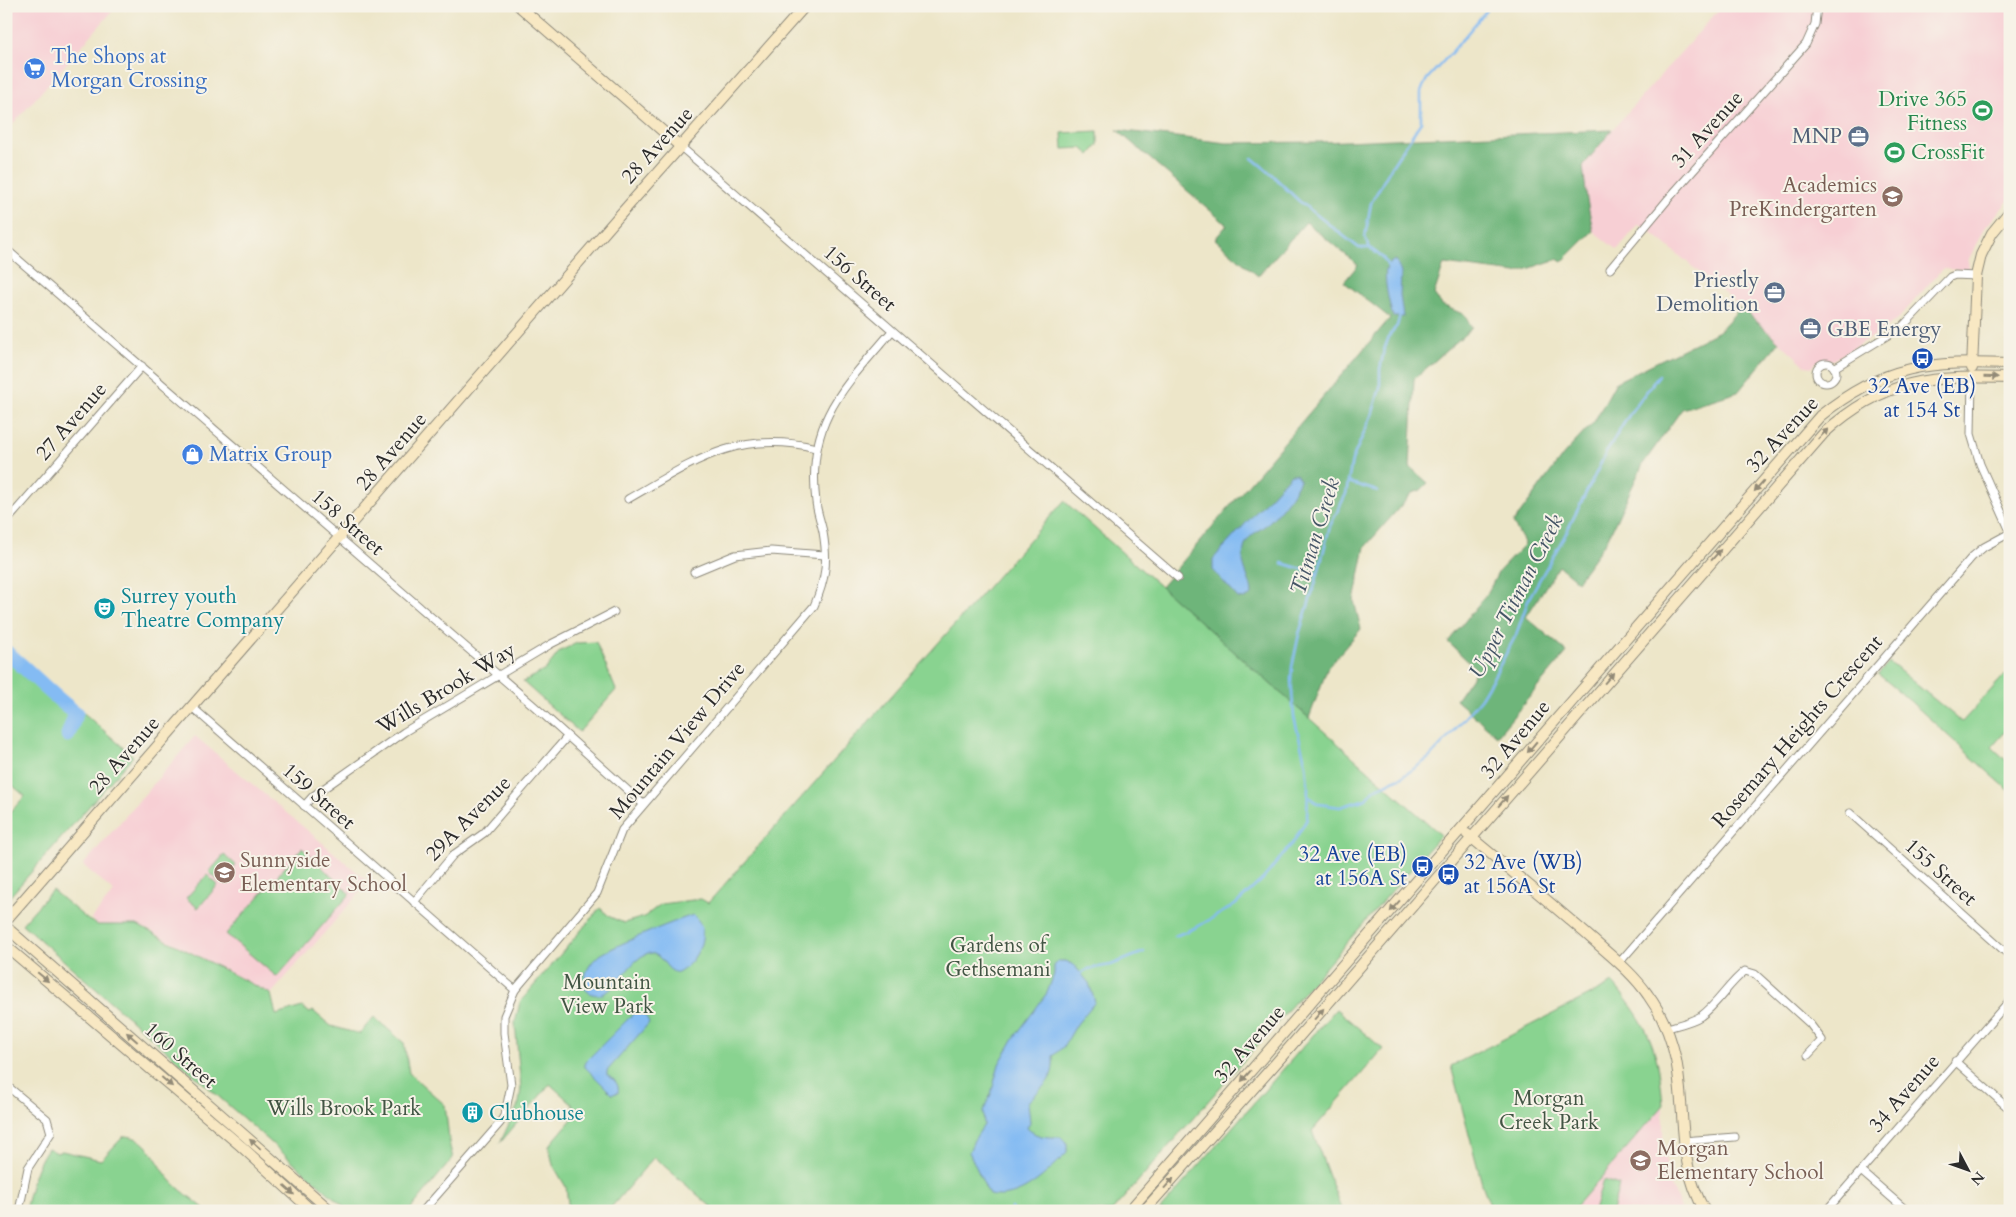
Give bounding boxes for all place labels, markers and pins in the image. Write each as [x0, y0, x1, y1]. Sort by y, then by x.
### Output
place label: The Shops at Morgan Crossing [51, 42, 207, 95]
supermarket icon: The Shops at Morgan Crossing [23, 56, 47, 80]
place label: Drive 365 Fitness [1878, 85, 1967, 138]
sports icon: Drive 365 Fitness [1971, 99, 1995, 123]
place label: MNP [1792, 122, 1842, 151]
office icon: MNP [1846, 124, 1870, 148]
place label: CrossFit [1911, 138, 1985, 167]
sports icon: CrossFit [1883, 140, 1907, 164]
place label: Academics PreKindergarten [1729, 171, 1877, 224]
school or university icon: Academics PreKindergarten [1881, 185, 1905, 209]
place label: Priestly Demolition [1656, 266, 1759, 319]
office icon: Priestly Demolition [1763, 280, 1787, 304]
place label: GBE Energy [1827, 315, 1941, 344]
office icon: GBE Energy [1799, 317, 1823, 341]
bus stop icon: 32 Ave (EB) at 154 St [1910, 347, 1934, 371]
place label: 32 Ave (EB) at 154 St [1868, 372, 1976, 425]
place label: Matrix Group [209, 440, 332, 469]
shop icon: Matrix Group [181, 442, 205, 466]
place label: Surrey youth Theatre Company [121, 582, 284, 635]
theatre icon: Surrey youth Theatre Company [93, 596, 117, 620]
place label: 32 Ave (EB) at 156A St [1299, 840, 1407, 893]
place label: Sunnyside Elementary School [240, 846, 407, 899]
place label: 32 Ave (WB) at 156A St [1464, 848, 1583, 901]
bus stop icon: 32 Ave (EB) at 156A St [1411, 854, 1435, 878]
school or university icon: Sunnyside Elementary School [212, 860, 236, 884]
bus stop icon: 32 Ave (WB) at 156A St [1436, 862, 1460, 886]
place label: Clubhouse [489, 1099, 584, 1128]
building icon: Clubhouse [461, 1101, 485, 1125]
place label: Morgan Elementary School [1657, 1134, 1824, 1187]
school or university icon: Morgan Elementary School [1629, 1148, 1653, 1172]

